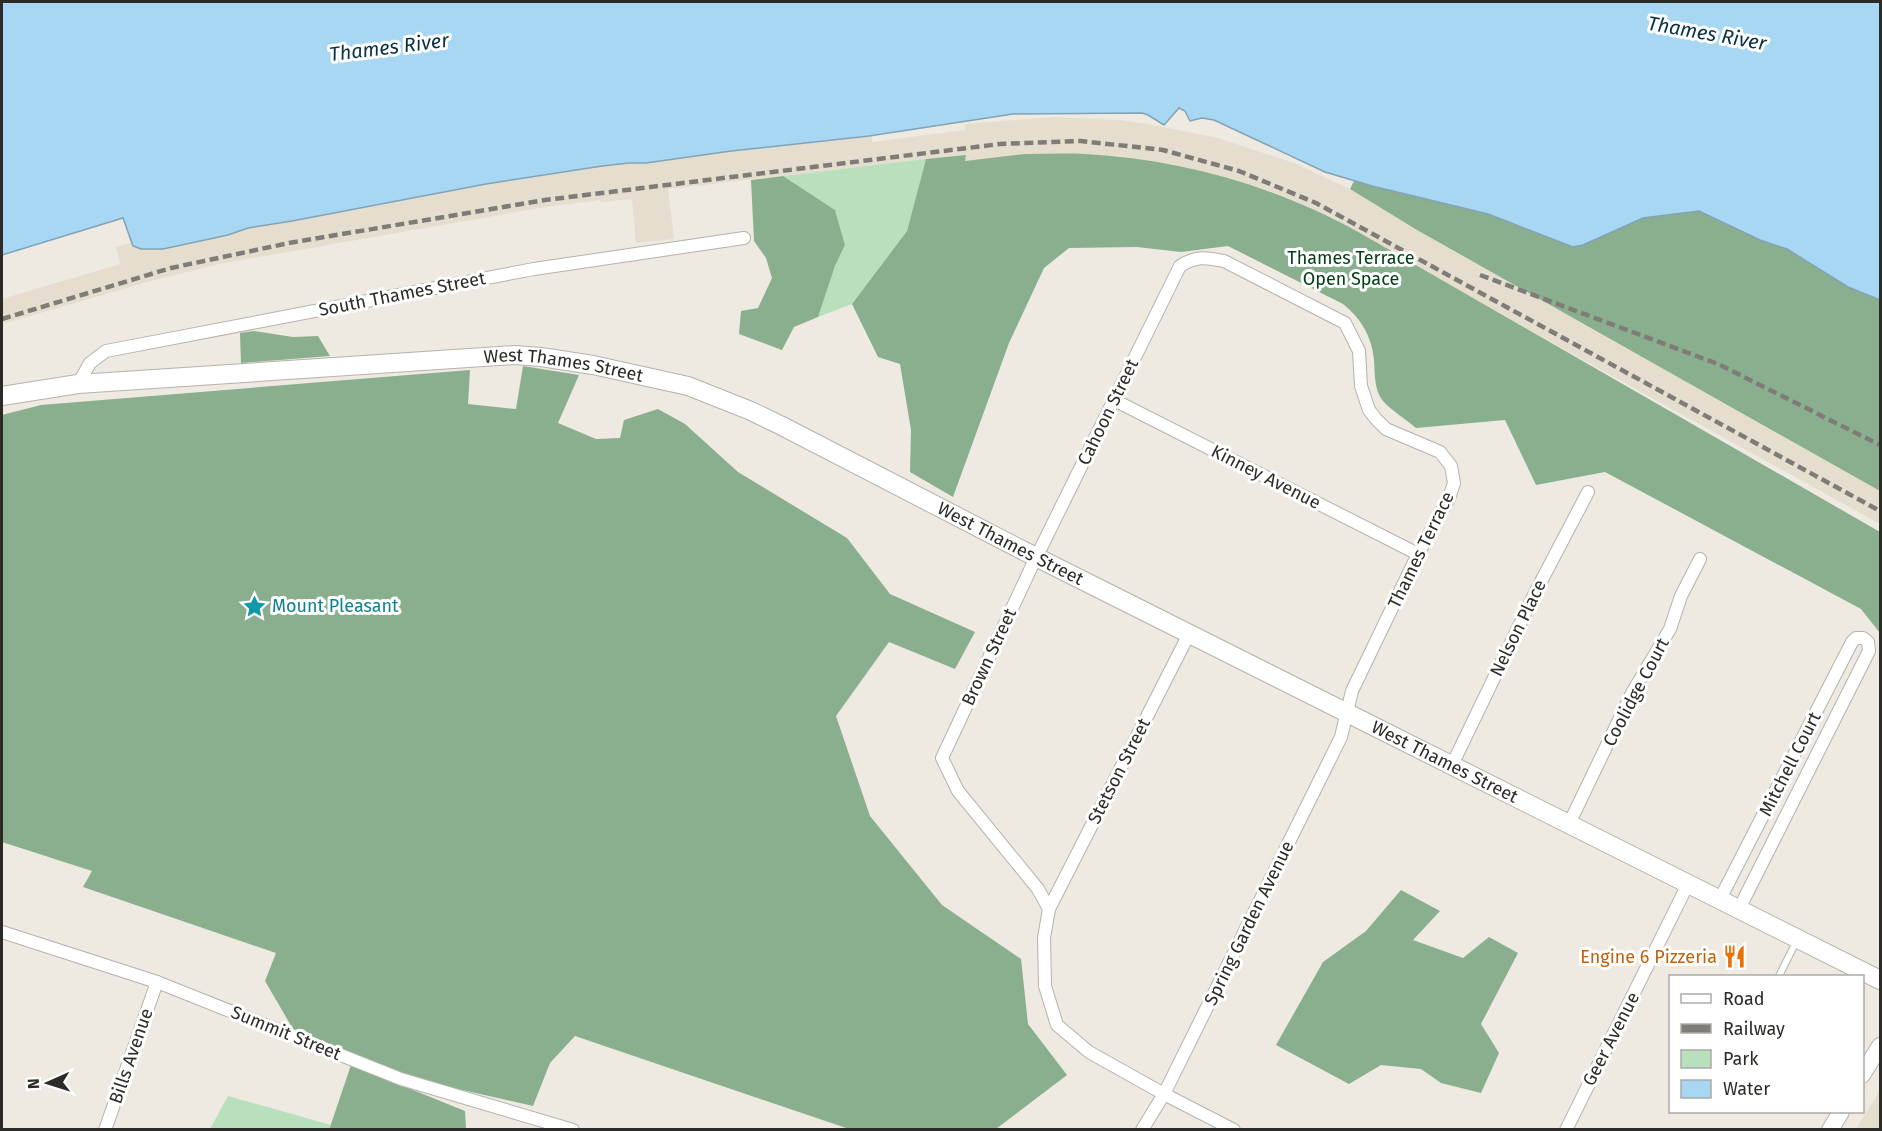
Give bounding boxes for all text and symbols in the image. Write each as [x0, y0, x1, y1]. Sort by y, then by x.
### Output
water label: Thames River [1646, 11, 1770, 55]
water label: Thames River [328, 28, 451, 66]
park label: Thames Terrace Open Space [1287, 247, 1415, 290]
street label: South Thames Street [317, 267, 488, 321]
street label: West Thames Street [483, 344, 646, 387]
street label: Cahoon Street [1073, 355, 1143, 469]
street label: Kinney Avenue [1208, 440, 1324, 514]
street label: Thames Terrace [1383, 488, 1459, 612]
street label: West Thames Street [934, 497, 1088, 590]
street label: Nelson Place [1485, 576, 1551, 680]
place icon: Mount Pleasant [241, 593, 267, 619]
place label: Mount Pleasant [272, 595, 399, 617]
street label: Brown Street [957, 604, 1021, 709]
street label: Coolidge Court [1598, 634, 1674, 750]
street label: Mitchell Court [1754, 708, 1826, 820]
street label: Stetson Street [1083, 714, 1155, 827]
street label: West Thames Street [1368, 716, 1522, 808]
street label: Spring Garden Avenue [1200, 837, 1298, 1009]
restaurant icon: Engine 6 Pizzeria [1722, 944, 1748, 970]
place label: Engine 6 Pizzeria [1580, 946, 1717, 968]
legend [1669, 975, 1864, 1113]
street label: Geer Avenue [1578, 988, 1644, 1090]
text: Road [1723, 988, 1765, 1010]
street label: Summit Street [228, 1001, 345, 1065]
street label: Bills Avenue [104, 1005, 158, 1107]
text: Railway [1723, 1018, 1785, 1040]
text: Park [1723, 1048, 1759, 1070]
north arrow [18, 1053, 78, 1113]
text: N [24, 1078, 43, 1090]
text: Water [1723, 1078, 1770, 1100]

